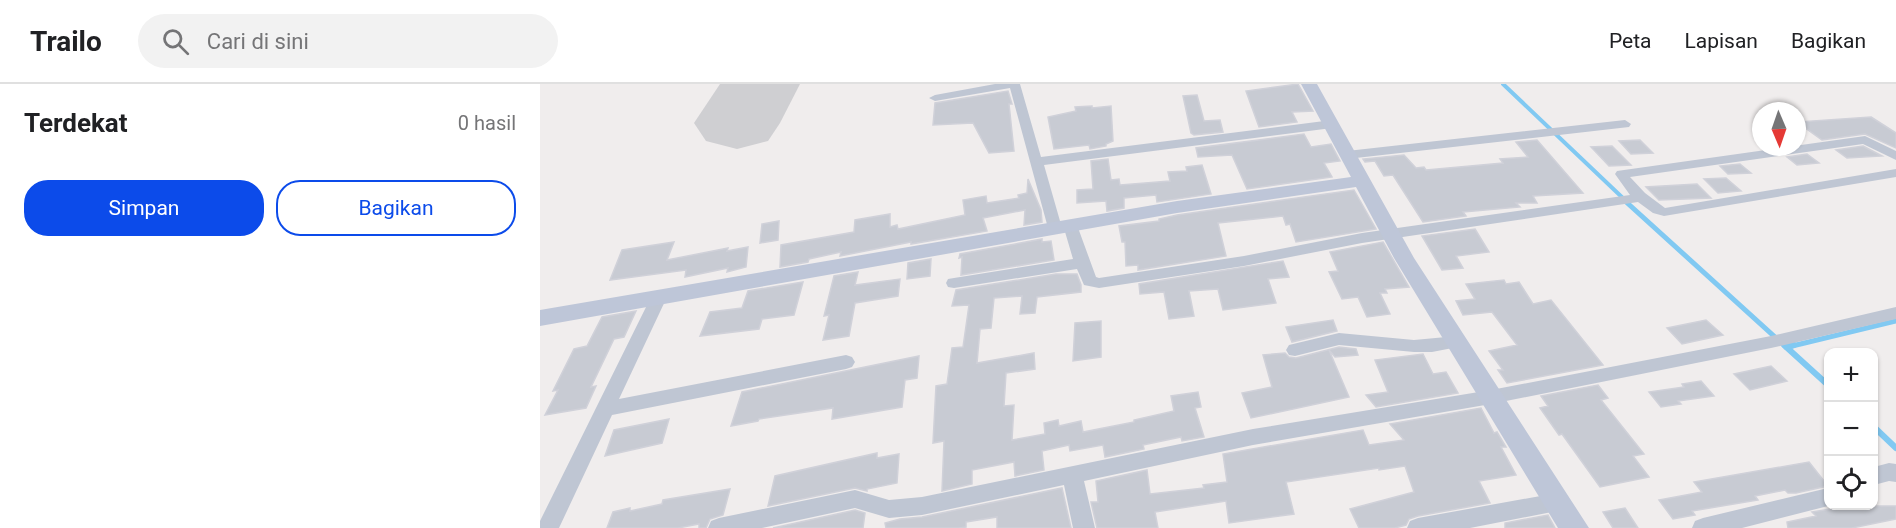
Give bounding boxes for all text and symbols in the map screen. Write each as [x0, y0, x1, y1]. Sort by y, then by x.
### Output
search box [138, 14, 558, 68]
text: Trailo [30, 25, 102, 58]
icon: search [159, 25, 192, 58]
text: Cari di sini [207, 29, 309, 54]
text: Peta [1609, 29, 1651, 53]
text: Lapisan [1684, 29, 1758, 53]
text: Bagikan [1791, 29, 1866, 53]
north arrow [1752, 102, 1806, 156]
text: Terdekat [24, 108, 128, 138]
text: 0 hasil [458, 111, 516, 135]
button: Simpan [24, 180, 264, 236]
button: Bagikan [276, 180, 516, 236]
map controls [1824, 348, 1878, 510]
button: + [1824, 348, 1878, 402]
button: − [1824, 402, 1878, 456]
button: locate [1824, 456, 1878, 510]

